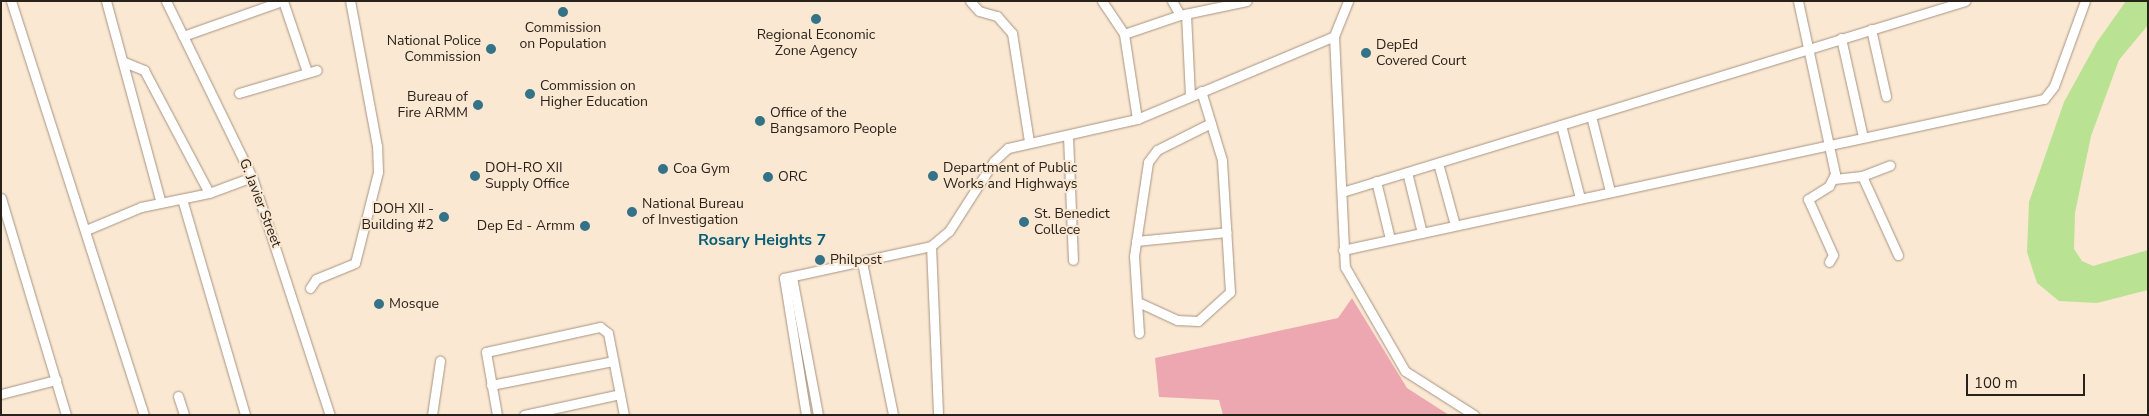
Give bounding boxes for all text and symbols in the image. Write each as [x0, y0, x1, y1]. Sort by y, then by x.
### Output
marker: Commission on Population [557, 6, 569, 18]
marker: Regional Economic Zone Agency [810, 13, 822, 25]
place label: Commission on Population [519, 20, 607, 52]
place label: Regional Economic Zone Agency [757, 27, 875, 59]
place label: National Police Commission [387, 33, 481, 65]
place label: DepEd Covered Court [1376, 37, 1466, 70]
marker: National Police Commission [485, 43, 497, 55]
marker: DepEd Covered Court [1360, 47, 1372, 59]
place label: Commission on Higher Education [540, 78, 648, 110]
marker: Commission on Higher Education [524, 88, 536, 100]
place label: Bureau of Fire ARMM [398, 89, 468, 121]
marker: Bureau of Fire ARMM [472, 99, 484, 111]
place label: Office of the Bangsamoro People [770, 105, 897, 138]
marker: Office of the Bangsamoro People [754, 115, 766, 127]
street label: G. Javier Street [235, 156, 285, 250]
place label: DOH-RO XII Supply Office [485, 160, 569, 192]
place label: Department of Public Works and Highways [943, 160, 1077, 192]
place label: Coa Gym [673, 161, 730, 177]
marker: Coa Gym [657, 163, 669, 175]
place label: ORC [778, 169, 807, 185]
marker: DOH-RO XII Supply Office [469, 170, 481, 182]
marker: Department of Public Works and Highways [927, 170, 939, 182]
marker: ORC [762, 171, 774, 183]
place label: National Bureau of Investigation [642, 196, 744, 228]
place label: DOH XII - Building #2 [361, 201, 434, 233]
marker: National Bureau of Investigation [626, 206, 638, 218]
place label: St. Benedict Collece [1034, 206, 1110, 238]
marker: DOH XII - Building #2 [438, 211, 450, 223]
marker: St. Benedict Collece [1018, 216, 1030, 228]
place label: Dep Ed - Armm [477, 218, 575, 234]
marker: Dep Ed - Armm [579, 220, 591, 232]
district label: Rosary Heights 7 [698, 230, 826, 250]
place label: Philpost [830, 252, 882, 268]
marker: Philpost [814, 254, 826, 266]
place label: Mosque [389, 296, 439, 312]
marker: Mosque [373, 298, 385, 310]
scale bar [1969, 364, 2088, 396]
text: 100 m [1974, 373, 2018, 393]

